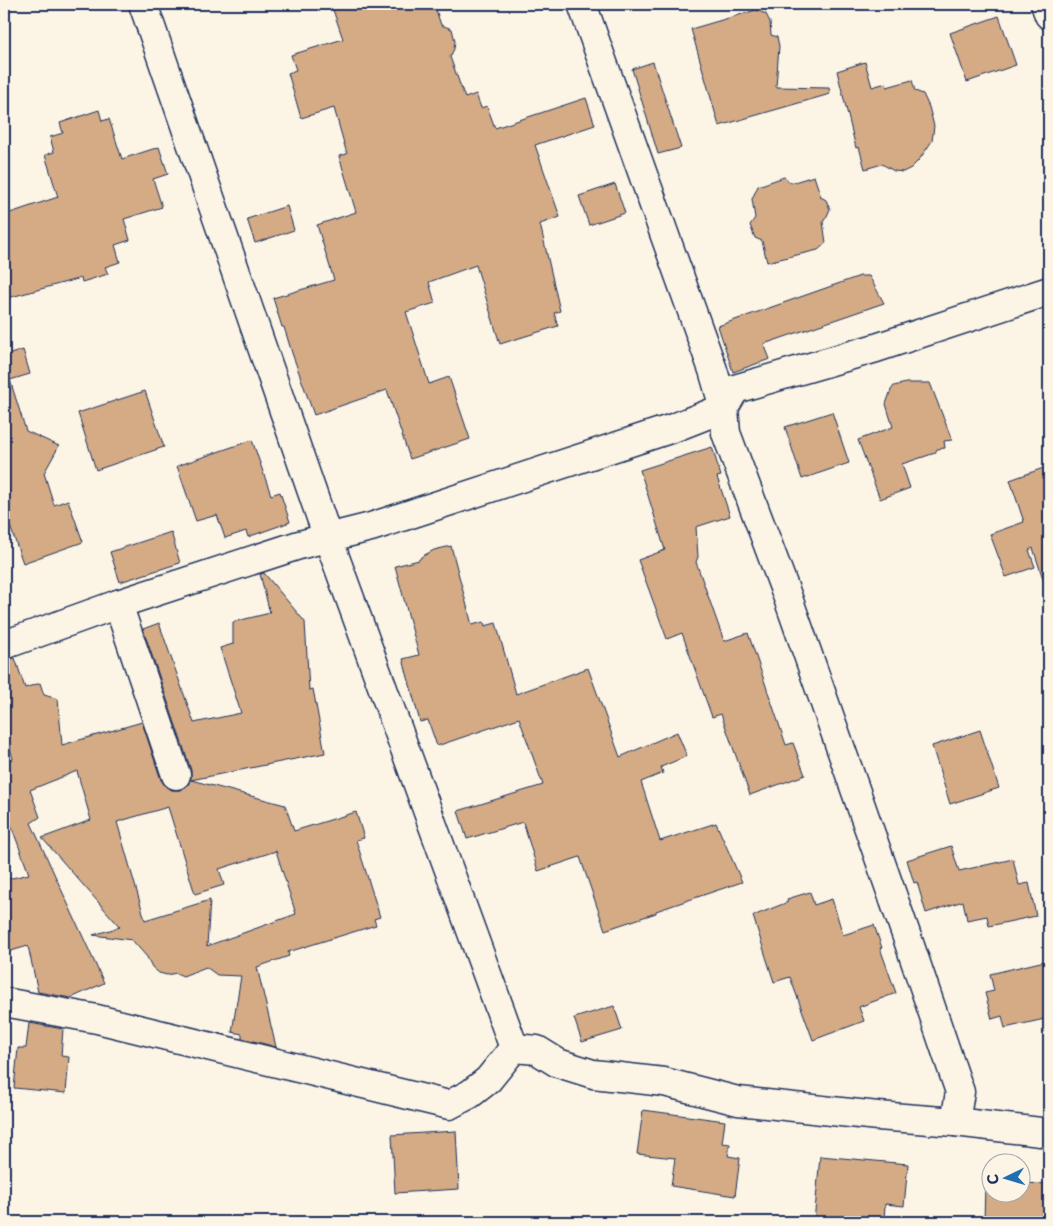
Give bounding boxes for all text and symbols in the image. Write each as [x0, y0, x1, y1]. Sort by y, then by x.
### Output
north arrow [980, 1154, 1030, 1204]
text: С [982, 1173, 1003, 1185]

